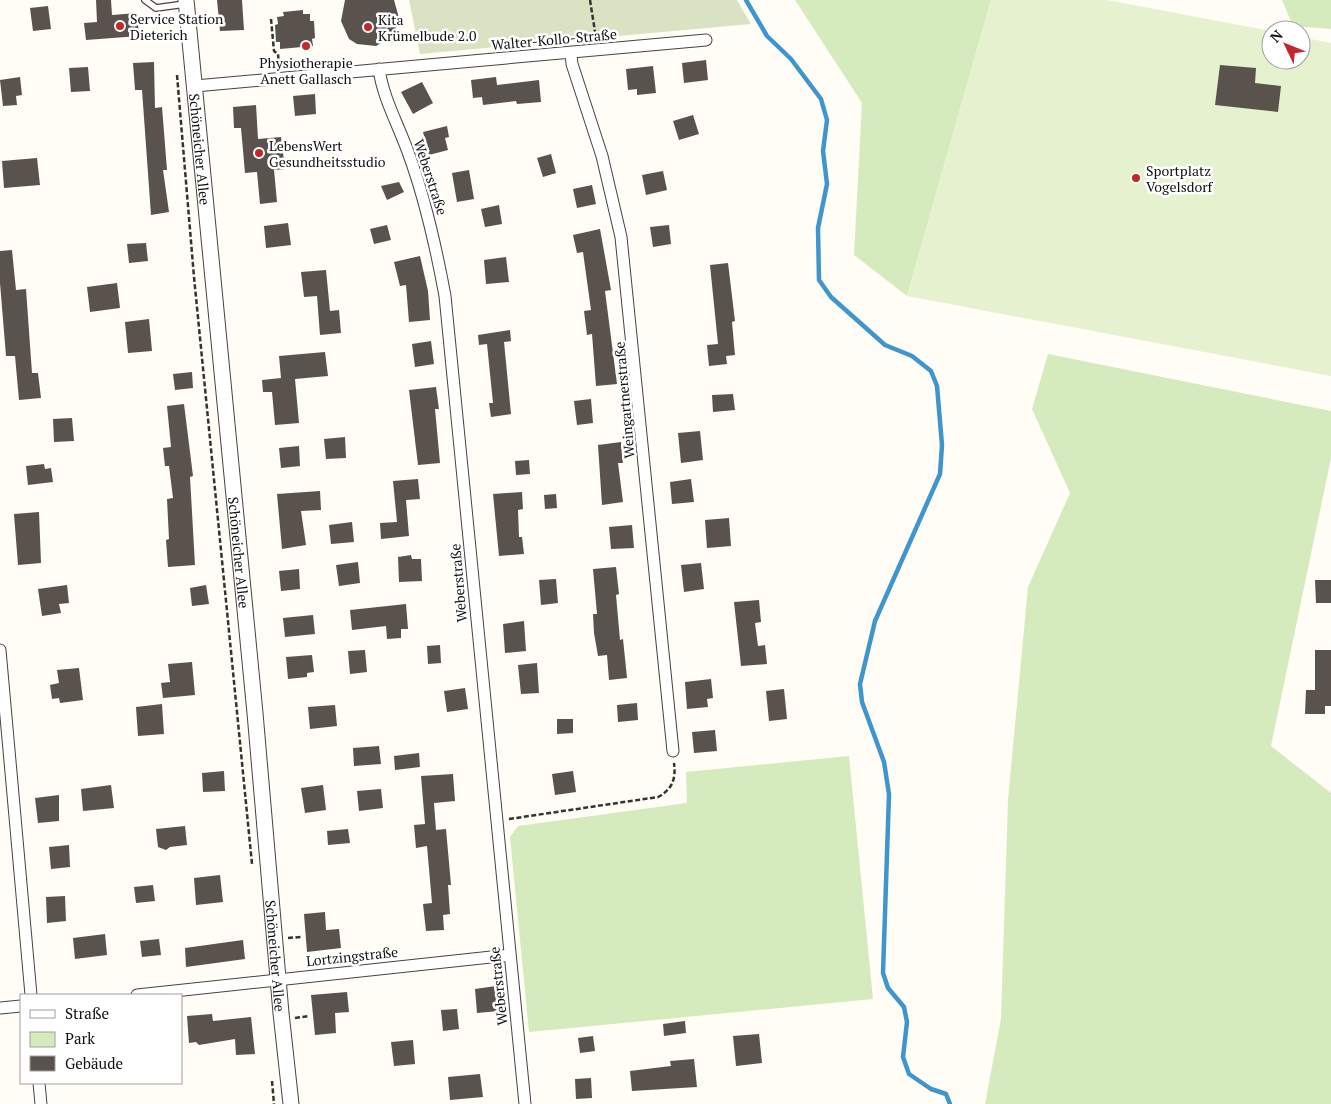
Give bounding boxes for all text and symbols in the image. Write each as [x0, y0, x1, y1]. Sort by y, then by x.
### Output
place label: Service Station Dieterich [130, 9, 224, 44]
place label: Kita Krümelbude 2.0 [378, 10, 477, 45]
marker: Service Station Dieterich [114, 20, 126, 32]
north arrow [1261, 20, 1311, 70]
marker: Kita Krümelbude 2.0 [362, 21, 374, 33]
street label: Walter-Kollo-Straße [490, 24, 618, 54]
text: N [1266, 25, 1287, 46]
marker: Physiotherapie Anett Gallasch [300, 40, 312, 52]
place label: Physiotherapie Anett Gallasch [259, 53, 353, 88]
street label: Schöneicher Allee [186, 93, 215, 206]
place label: LebensWert Gesundheitsstudio [269, 136, 386, 171]
street label: Weberstraße [410, 137, 452, 217]
marker: LebensWert Gesundheitsstudio [253, 147, 265, 159]
place label: Sportplatz Vogelsdorf [1146, 161, 1214, 196]
marker: Sportplatz Vogelsdorf [1130, 172, 1142, 184]
street label: Weingartnerstraße [609, 341, 639, 459]
street label: Schöneicher Allee [225, 496, 254, 609]
street label: Weberstraße [445, 543, 471, 623]
street label: Schöneicher Allee [262, 899, 290, 1012]
street label: Lortzingstraße [305, 942, 399, 970]
street label: Weberstraße [484, 946, 512, 1026]
legend [20, 994, 182, 1084]
text: Straße [65, 1003, 109, 1023]
text: Park [65, 1028, 95, 1048]
text: Gebäude [65, 1053, 123, 1073]

